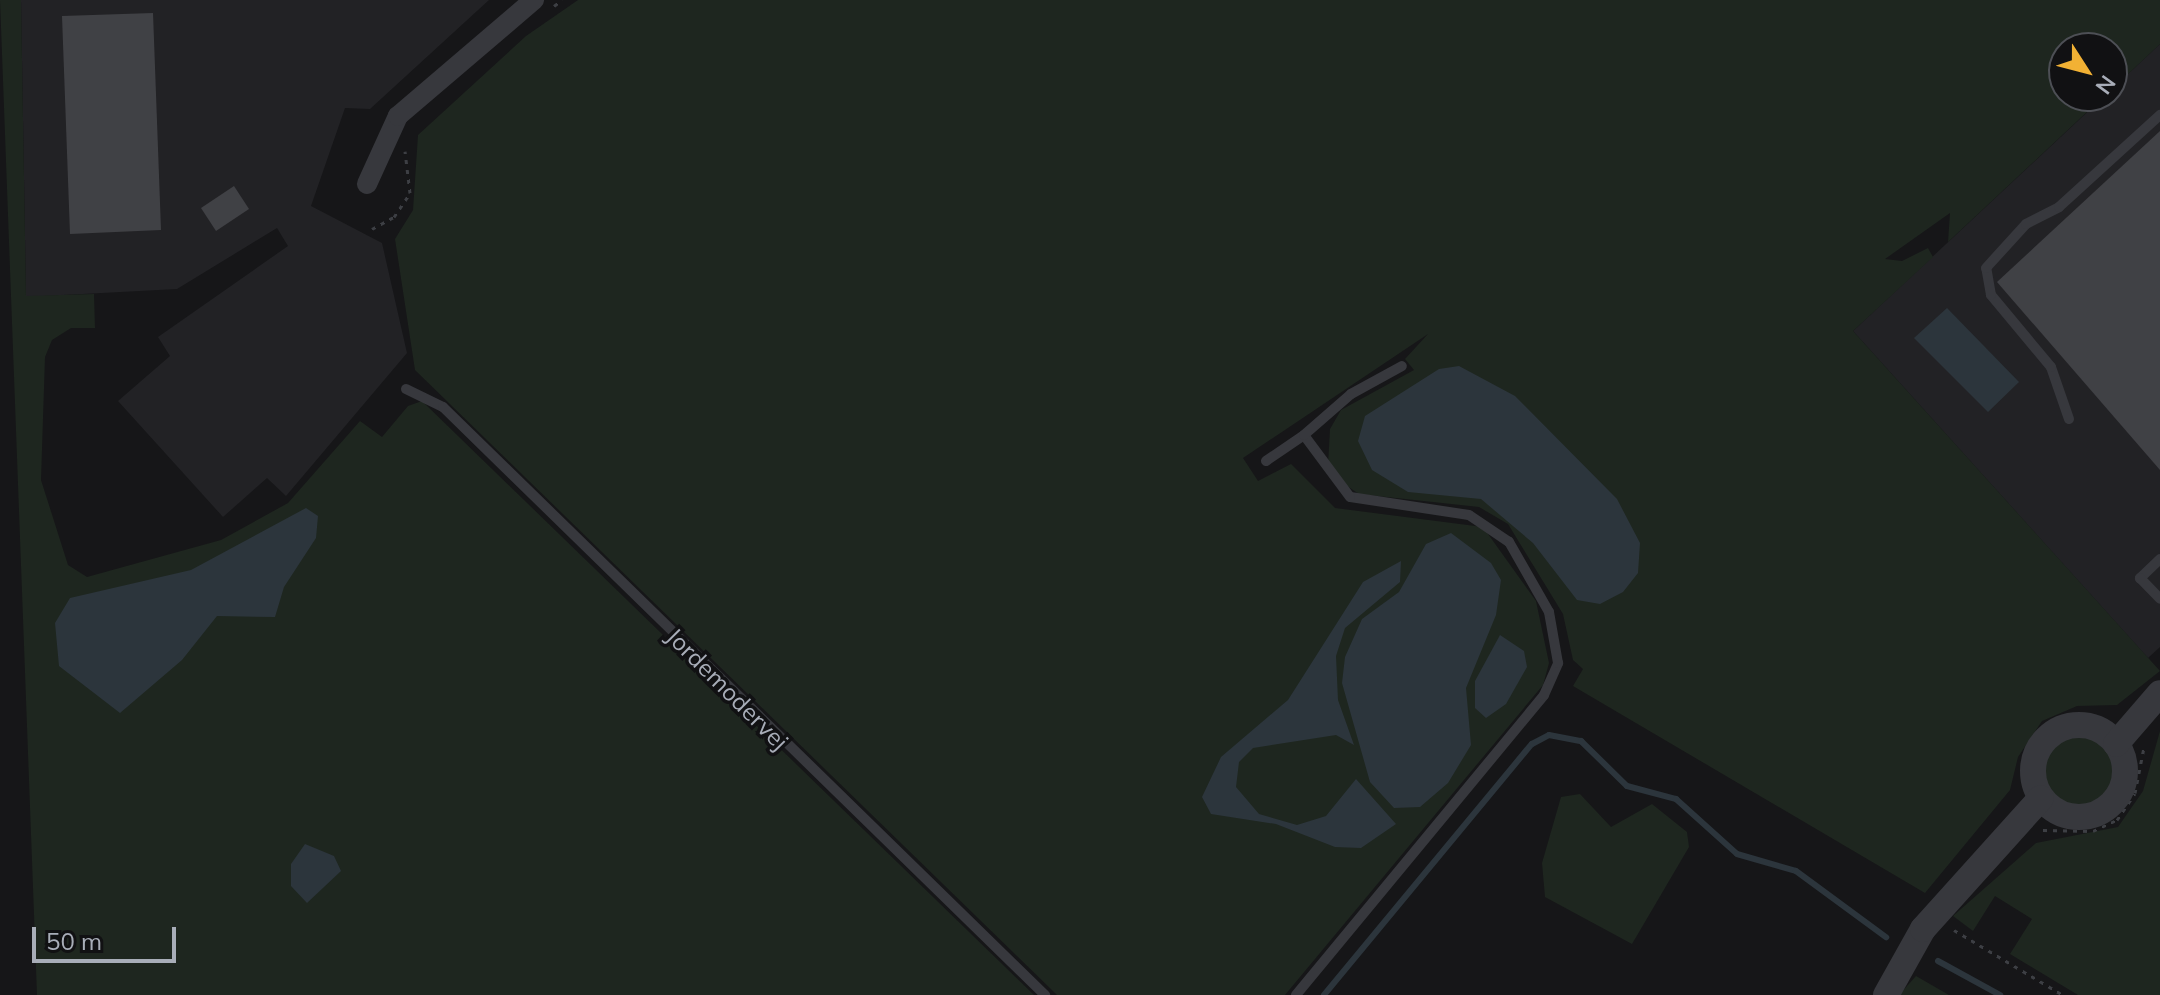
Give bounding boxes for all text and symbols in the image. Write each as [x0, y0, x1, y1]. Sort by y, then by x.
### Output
north arrow [2048, 32, 2128, 112]
text: N [2090, 70, 2122, 100]
street label: Jordemodervej [660, 622, 794, 756]
scale bar [36, 911, 180, 961]
text: 50 m [46, 926, 102, 956]

